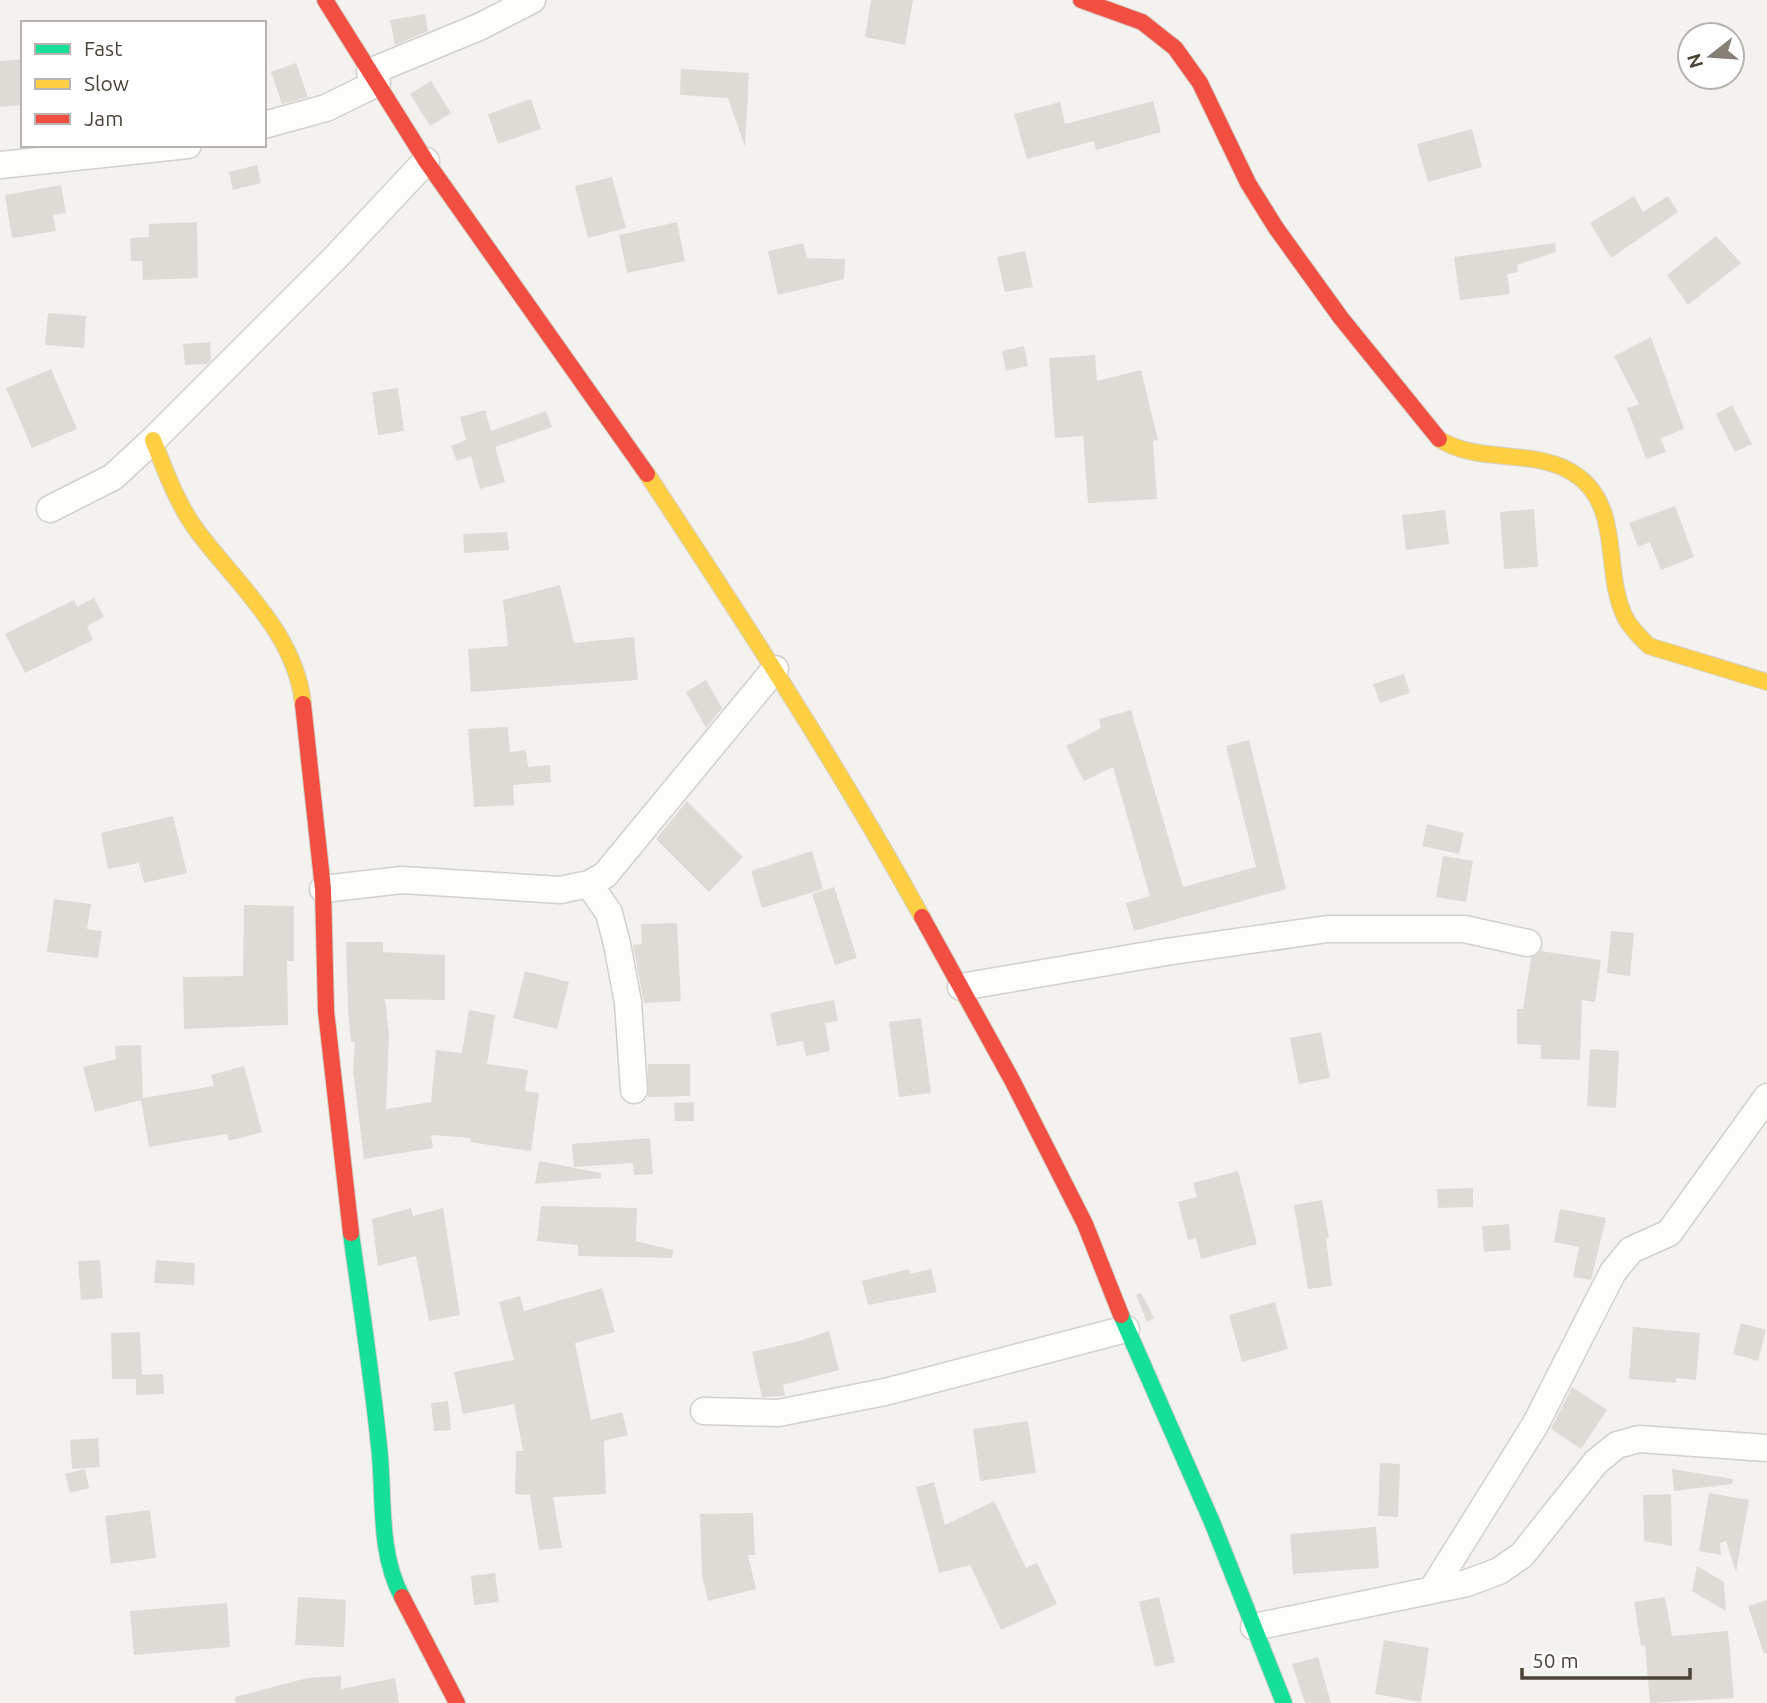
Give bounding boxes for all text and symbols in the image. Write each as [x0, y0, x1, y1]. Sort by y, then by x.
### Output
legend [21, 21, 266, 147]
north arrow [1676, 21, 1746, 91]
text: Fast [84, 36, 122, 60]
text: N [1682, 51, 1707, 71]
text: Slow [84, 71, 129, 95]
text: Jam [84, 106, 123, 130]
scale bar [1522, 1636, 1690, 1680]
text: 50 m [1532, 1648, 1579, 1672]

